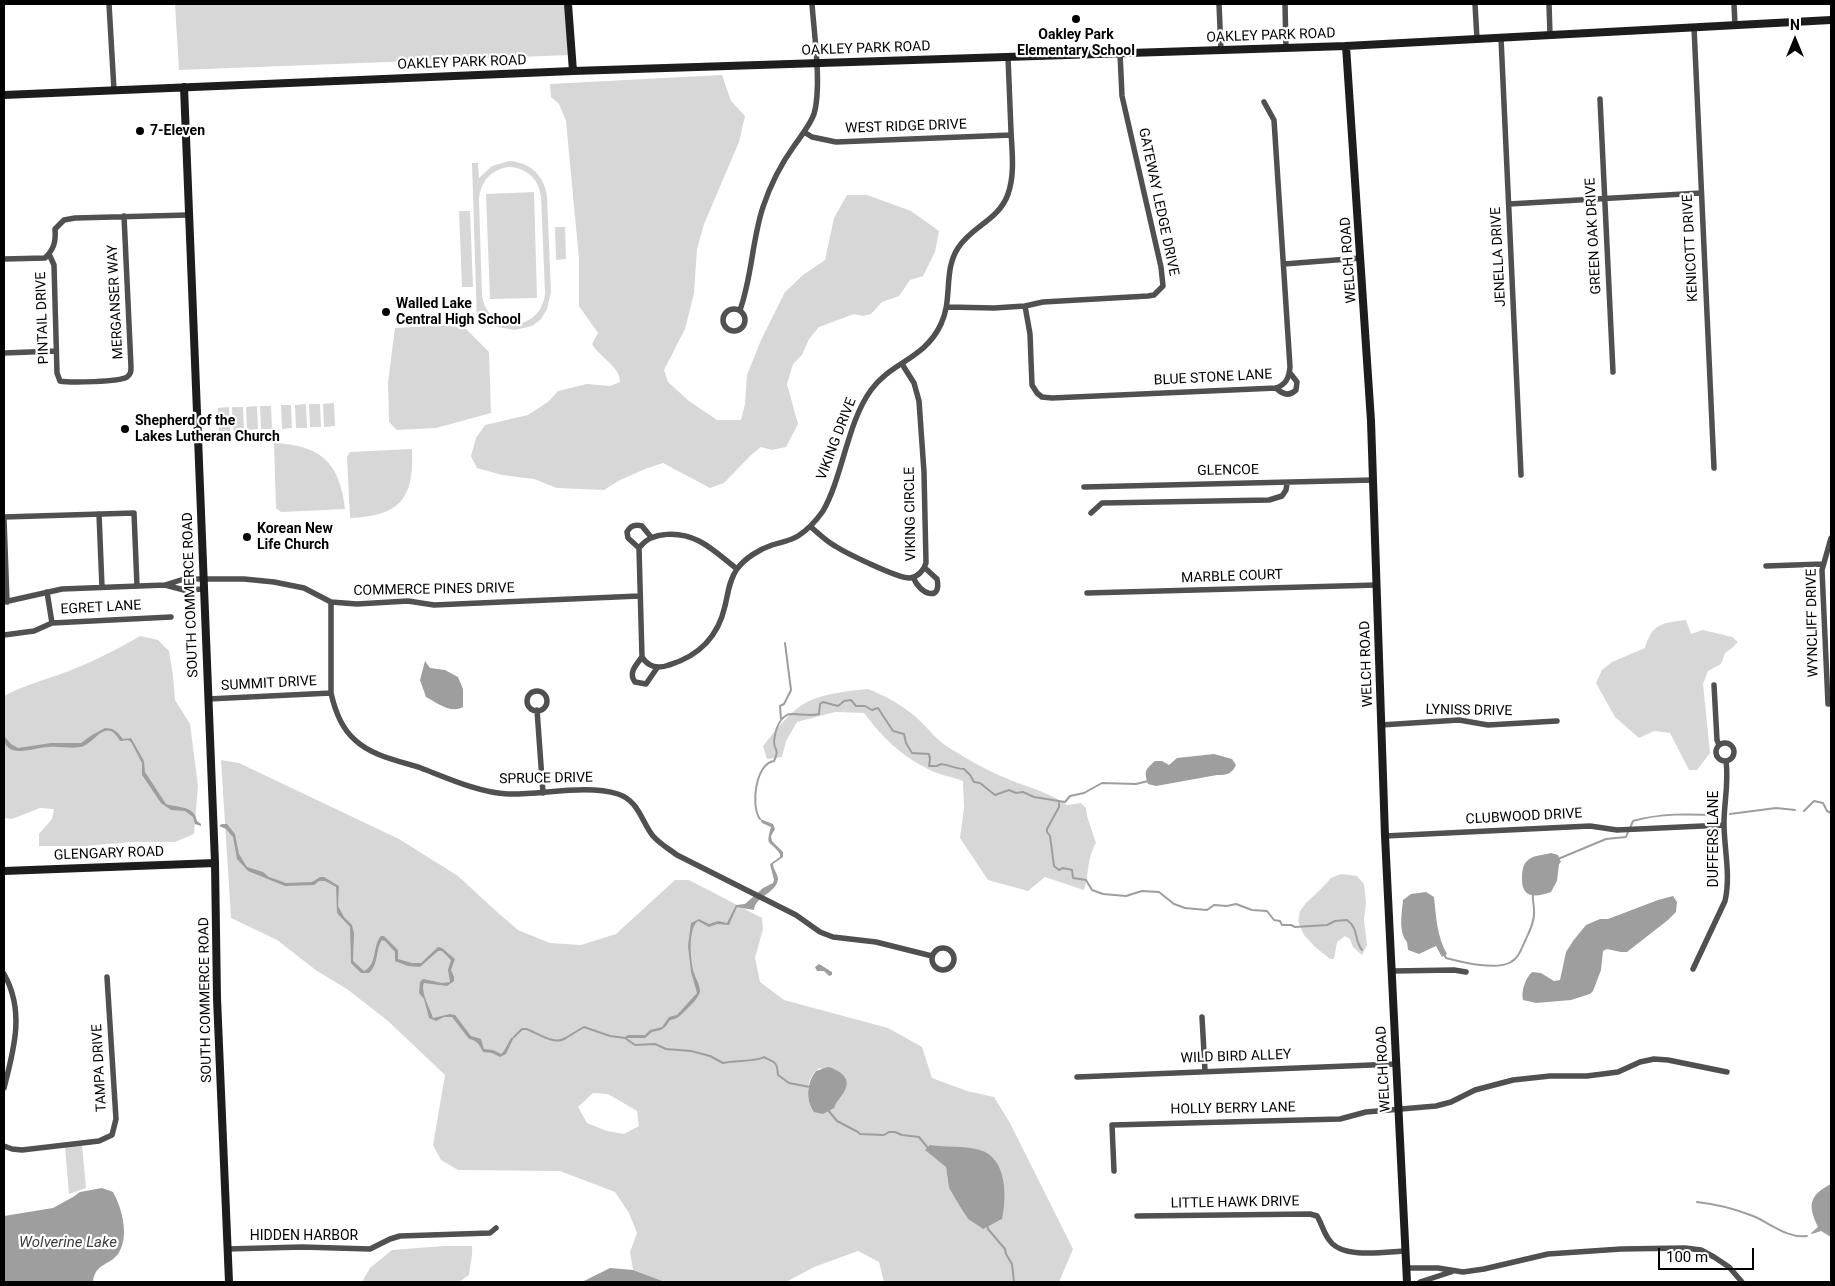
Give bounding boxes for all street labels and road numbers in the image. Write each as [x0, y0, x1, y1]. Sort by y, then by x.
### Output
street label: OAKLEY PARK ROAD [1206, 25, 1336, 47]
street label: OAKLEY PARK ROAD [801, 38, 931, 60]
street label: OAKLEY PARK ROAD [397, 52, 527, 74]
street label: WEST RIDGE DRIVE [845, 116, 967, 138]
street label: GATEWAY LEDGE DRIVE [1134, 127, 1182, 277]
street label: GREEN OAK DRIVE [1583, 177, 1605, 295]
street label: KENICOTT DRIVE [1680, 194, 1702, 302]
street label: JENELLA DRIVE [1488, 207, 1510, 307]
street label: WELCH ROAD [1338, 216, 1360, 304]
street label: MERGANSER WAY [105, 244, 127, 360]
street label: PINTAIL DRIVE [33, 271, 53, 365]
street label: BLUE STONE LANE [1153, 367, 1273, 389]
street label: VIKING DRIVE [814, 395, 860, 483]
street label: GLENCOE [1197, 462, 1259, 480]
street label: VIKING CIRCLE [902, 467, 920, 561]
street label: SOUTH COMMERCE ROAD [180, 512, 202, 678]
street label: MARBLE COURT [1181, 567, 1283, 587]
street label: WYNCLIFF DRIVE [1804, 569, 1822, 677]
street label: COMMERCE PINES DRIVE [353, 580, 515, 600]
street label: EGRET LANE [60, 597, 142, 619]
street label: WELCH ROAD [1357, 620, 1377, 708]
street label: SUMMIT DRIVE [221, 673, 317, 695]
street label: LYNISS DRIVE [1426, 702, 1512, 720]
street label: SPRUCE DRIVE [499, 770, 593, 788]
street label: DUFFERS LANE [1706, 791, 1722, 887]
street label: CLUBWOOD DRIVE [1465, 806, 1583, 828]
street label: GLENGARY ROAD [54, 844, 164, 864]
street label: SOUTH COMMERCE ROAD [196, 917, 216, 1083]
street label: TAMPA DRIVE [89, 1024, 111, 1112]
street label: WELCH ROAD [1373, 1025, 1395, 1113]
street label: WILD BIRD ALLEY [1180, 1047, 1292, 1067]
street label: HOLLY BERRY LANE [1170, 1100, 1296, 1118]
street label: LITTLE HAWK DRIVE [1170, 1193, 1300, 1213]
street label: HIDDEN HARBOR [250, 1228, 358, 1244]

